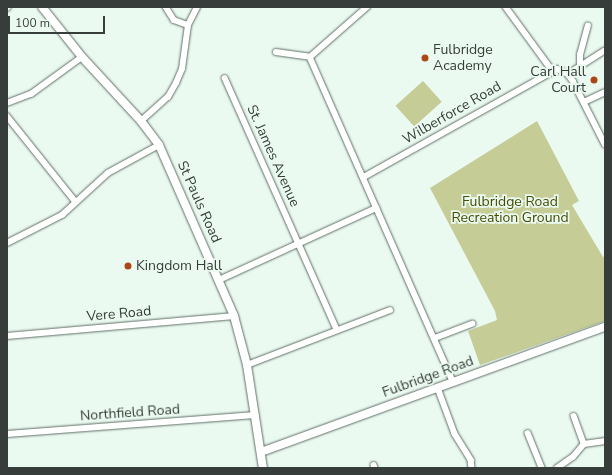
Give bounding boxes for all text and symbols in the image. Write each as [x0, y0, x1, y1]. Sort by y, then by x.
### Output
scale bar [10, 8, 107, 34]
text: 100 m [15, 15, 50, 31]
place label: Fulbridge Academy [433, 42, 493, 74]
marker: Fulbridge Academy [420, 53, 430, 63]
place label: Carl Hall Court [530, 64, 586, 96]
marker: Carl Hall Court [589, 75, 599, 85]
street label: Wilberforce Road [400, 78, 504, 148]
street label: St. James Avenue [243, 102, 303, 210]
street label: St Pauls Road [173, 158, 225, 246]
park label: Fulbridge Road Recreation Ground [451, 194, 569, 226]
place label: Kingdom Hall [136, 258, 222, 274]
marker: Kingdom Hall [123, 261, 133, 271]
street label: Vere Road [86, 303, 152, 325]
street label: Fulbridge Road [380, 353, 476, 401]
street label: Northfield Road [80, 401, 180, 425]

